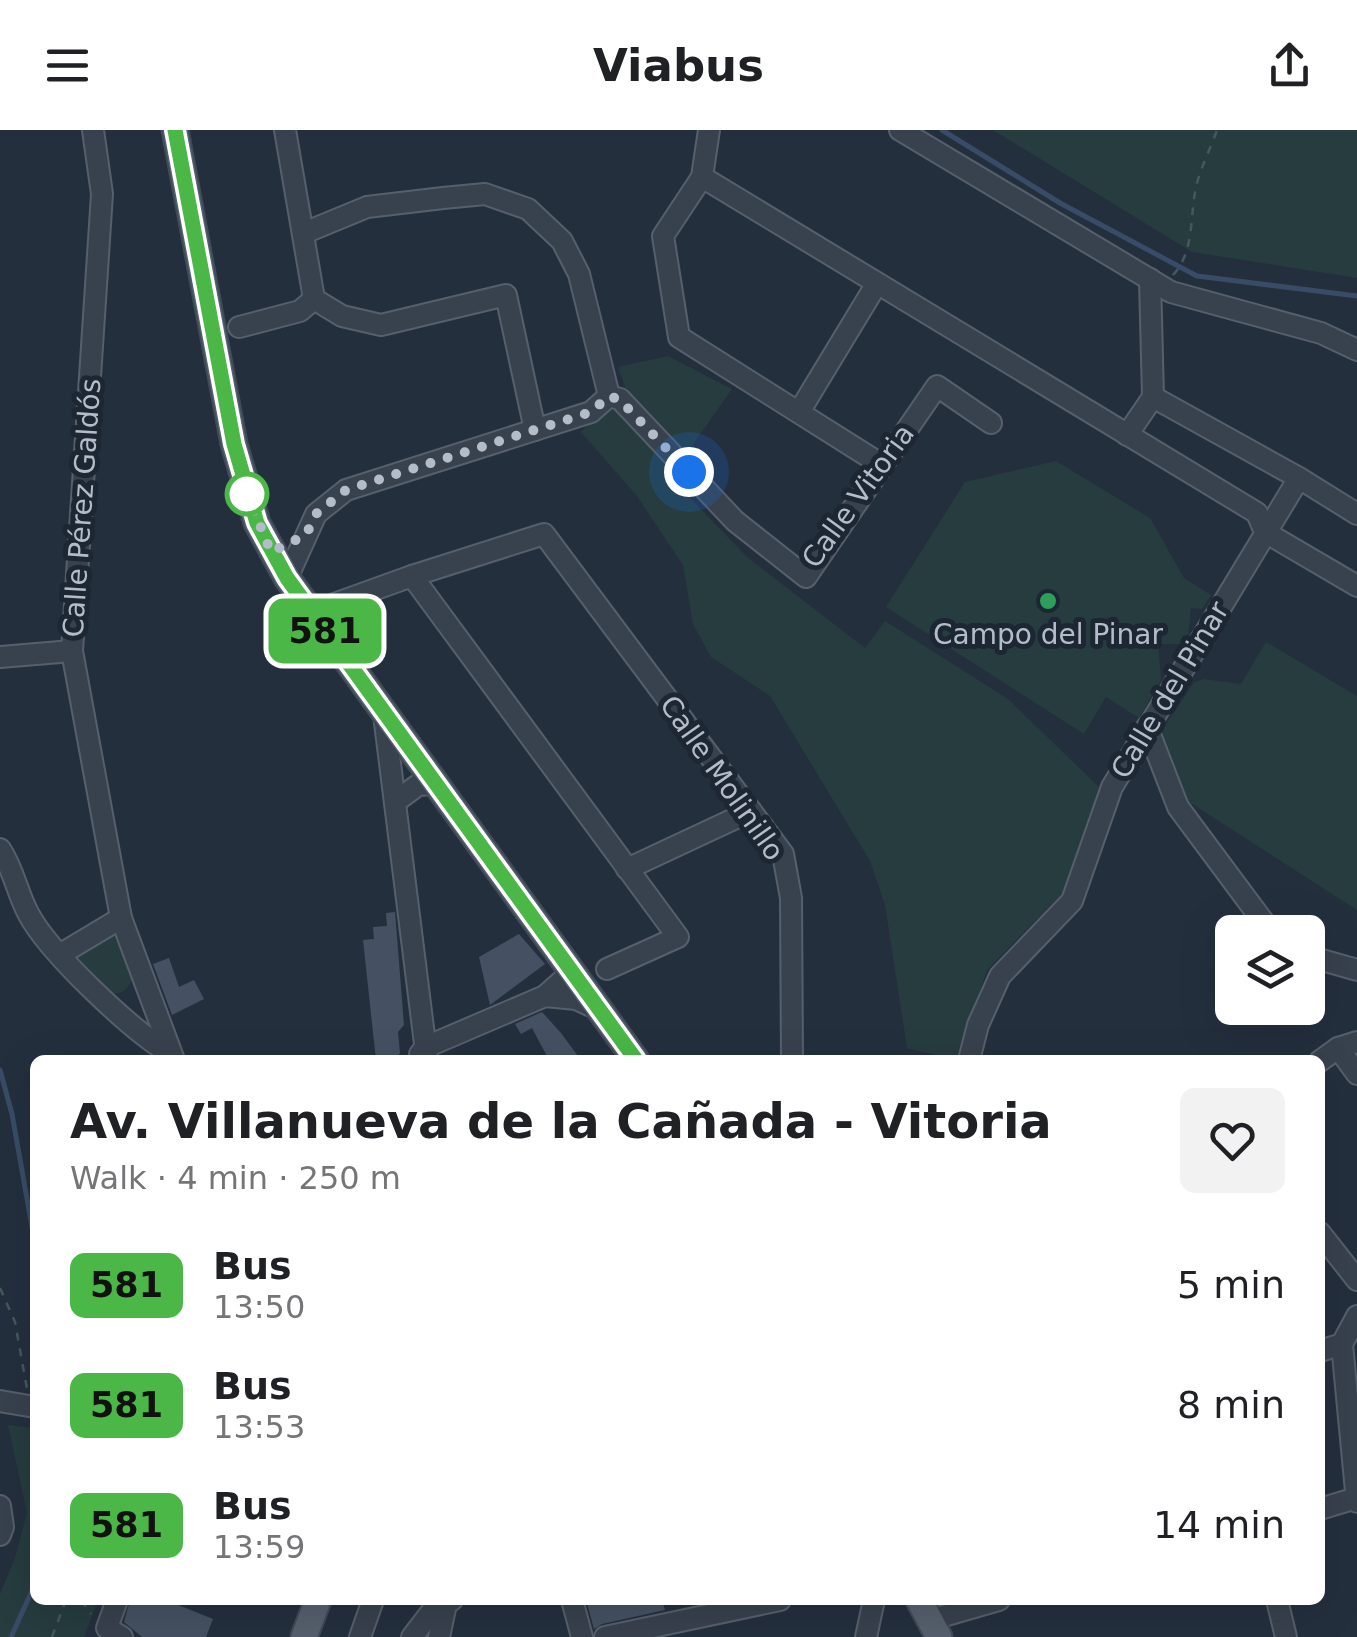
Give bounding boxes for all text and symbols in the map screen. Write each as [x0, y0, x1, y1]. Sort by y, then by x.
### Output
icon: menu [40, 38, 95, 93]
icon: share [1262, 38, 1317, 93]
text: Viabus [593, 39, 764, 92]
street label: Calle Pérez Galdós [56, 377, 108, 639]
street label: Calle Vitoria [795, 418, 921, 574]
your location [664, 447, 714, 497]
unlabelled marker [226, 473, 268, 515]
marker: Campo del Pinar [1037, 590, 1059, 612]
street label: Calle del Pinar [1104, 595, 1236, 784]
line badge: 581 [268, 598, 382, 664]
text: 581 [288, 611, 362, 651]
place label: Campo del Pinar [933, 618, 1163, 651]
street label: Calle Molinillo [653, 689, 791, 867]
map controls [1215, 915, 1325, 1025]
button: layers [1215, 915, 1325, 1025]
button: heart [1180, 1088, 1285, 1193]
text: Av. Villanueva de la Cañada - Vitoria [70, 1093, 1052, 1149]
text: Walk · 4 min · 250 m [70, 1159, 401, 1197]
text: Bus [213, 1244, 292, 1288]
text: 5 min [1177, 1263, 1285, 1307]
text: 581 [90, 1265, 163, 1305]
text: 13:50 [213, 1288, 305, 1326]
text: Bus [213, 1364, 292, 1408]
text: 8 min [1177, 1383, 1285, 1427]
text: 581 [90, 1385, 163, 1425]
text: 13:53 [213, 1408, 305, 1446]
text: Bus [213, 1484, 292, 1528]
text: 14 min [1153, 1503, 1285, 1547]
text: 581 [90, 1505, 163, 1545]
text: 13:59 [213, 1528, 305, 1566]

